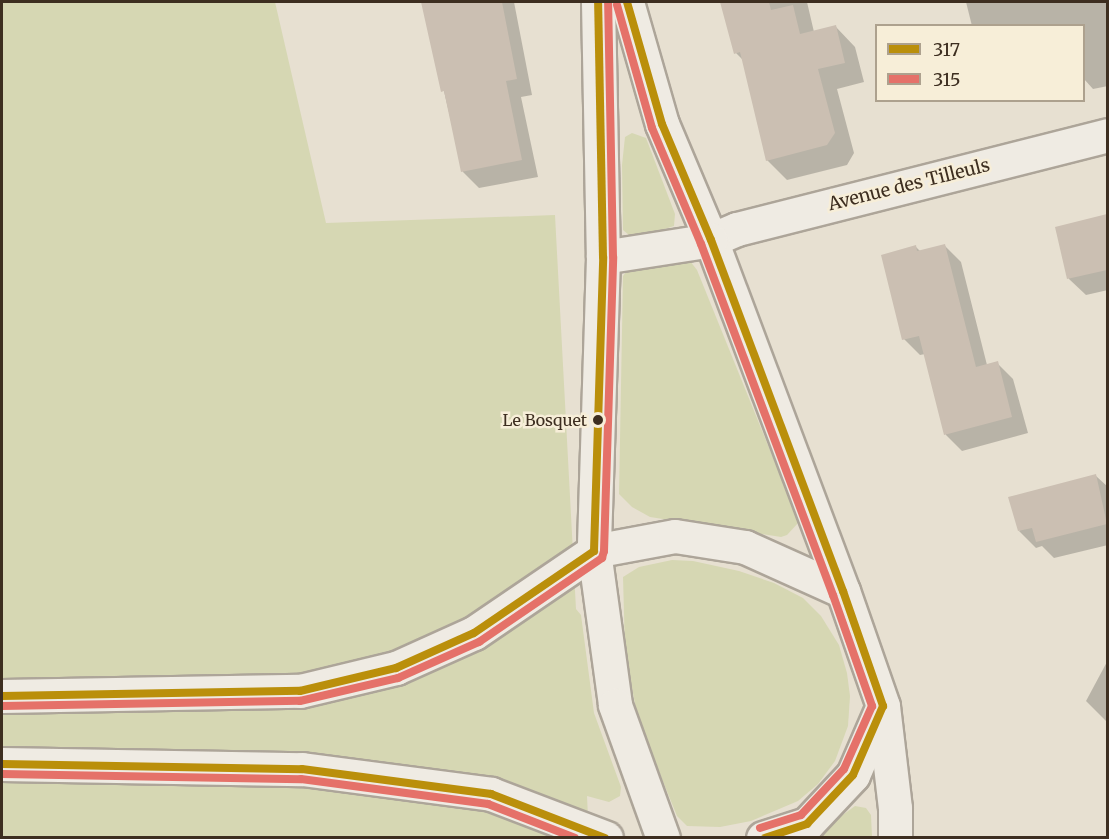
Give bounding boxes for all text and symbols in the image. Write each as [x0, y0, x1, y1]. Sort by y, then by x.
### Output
legend [875, 24, 1085, 102]
text: 317 [933, 38, 960, 61]
text: 315 [933, 68, 961, 91]
street label: Avenue des Tilleuls [826, 154, 992, 216]
place label: Le Bosquet [502, 410, 587, 430]
marker: Le Bosquet [592, 414, 604, 426]

